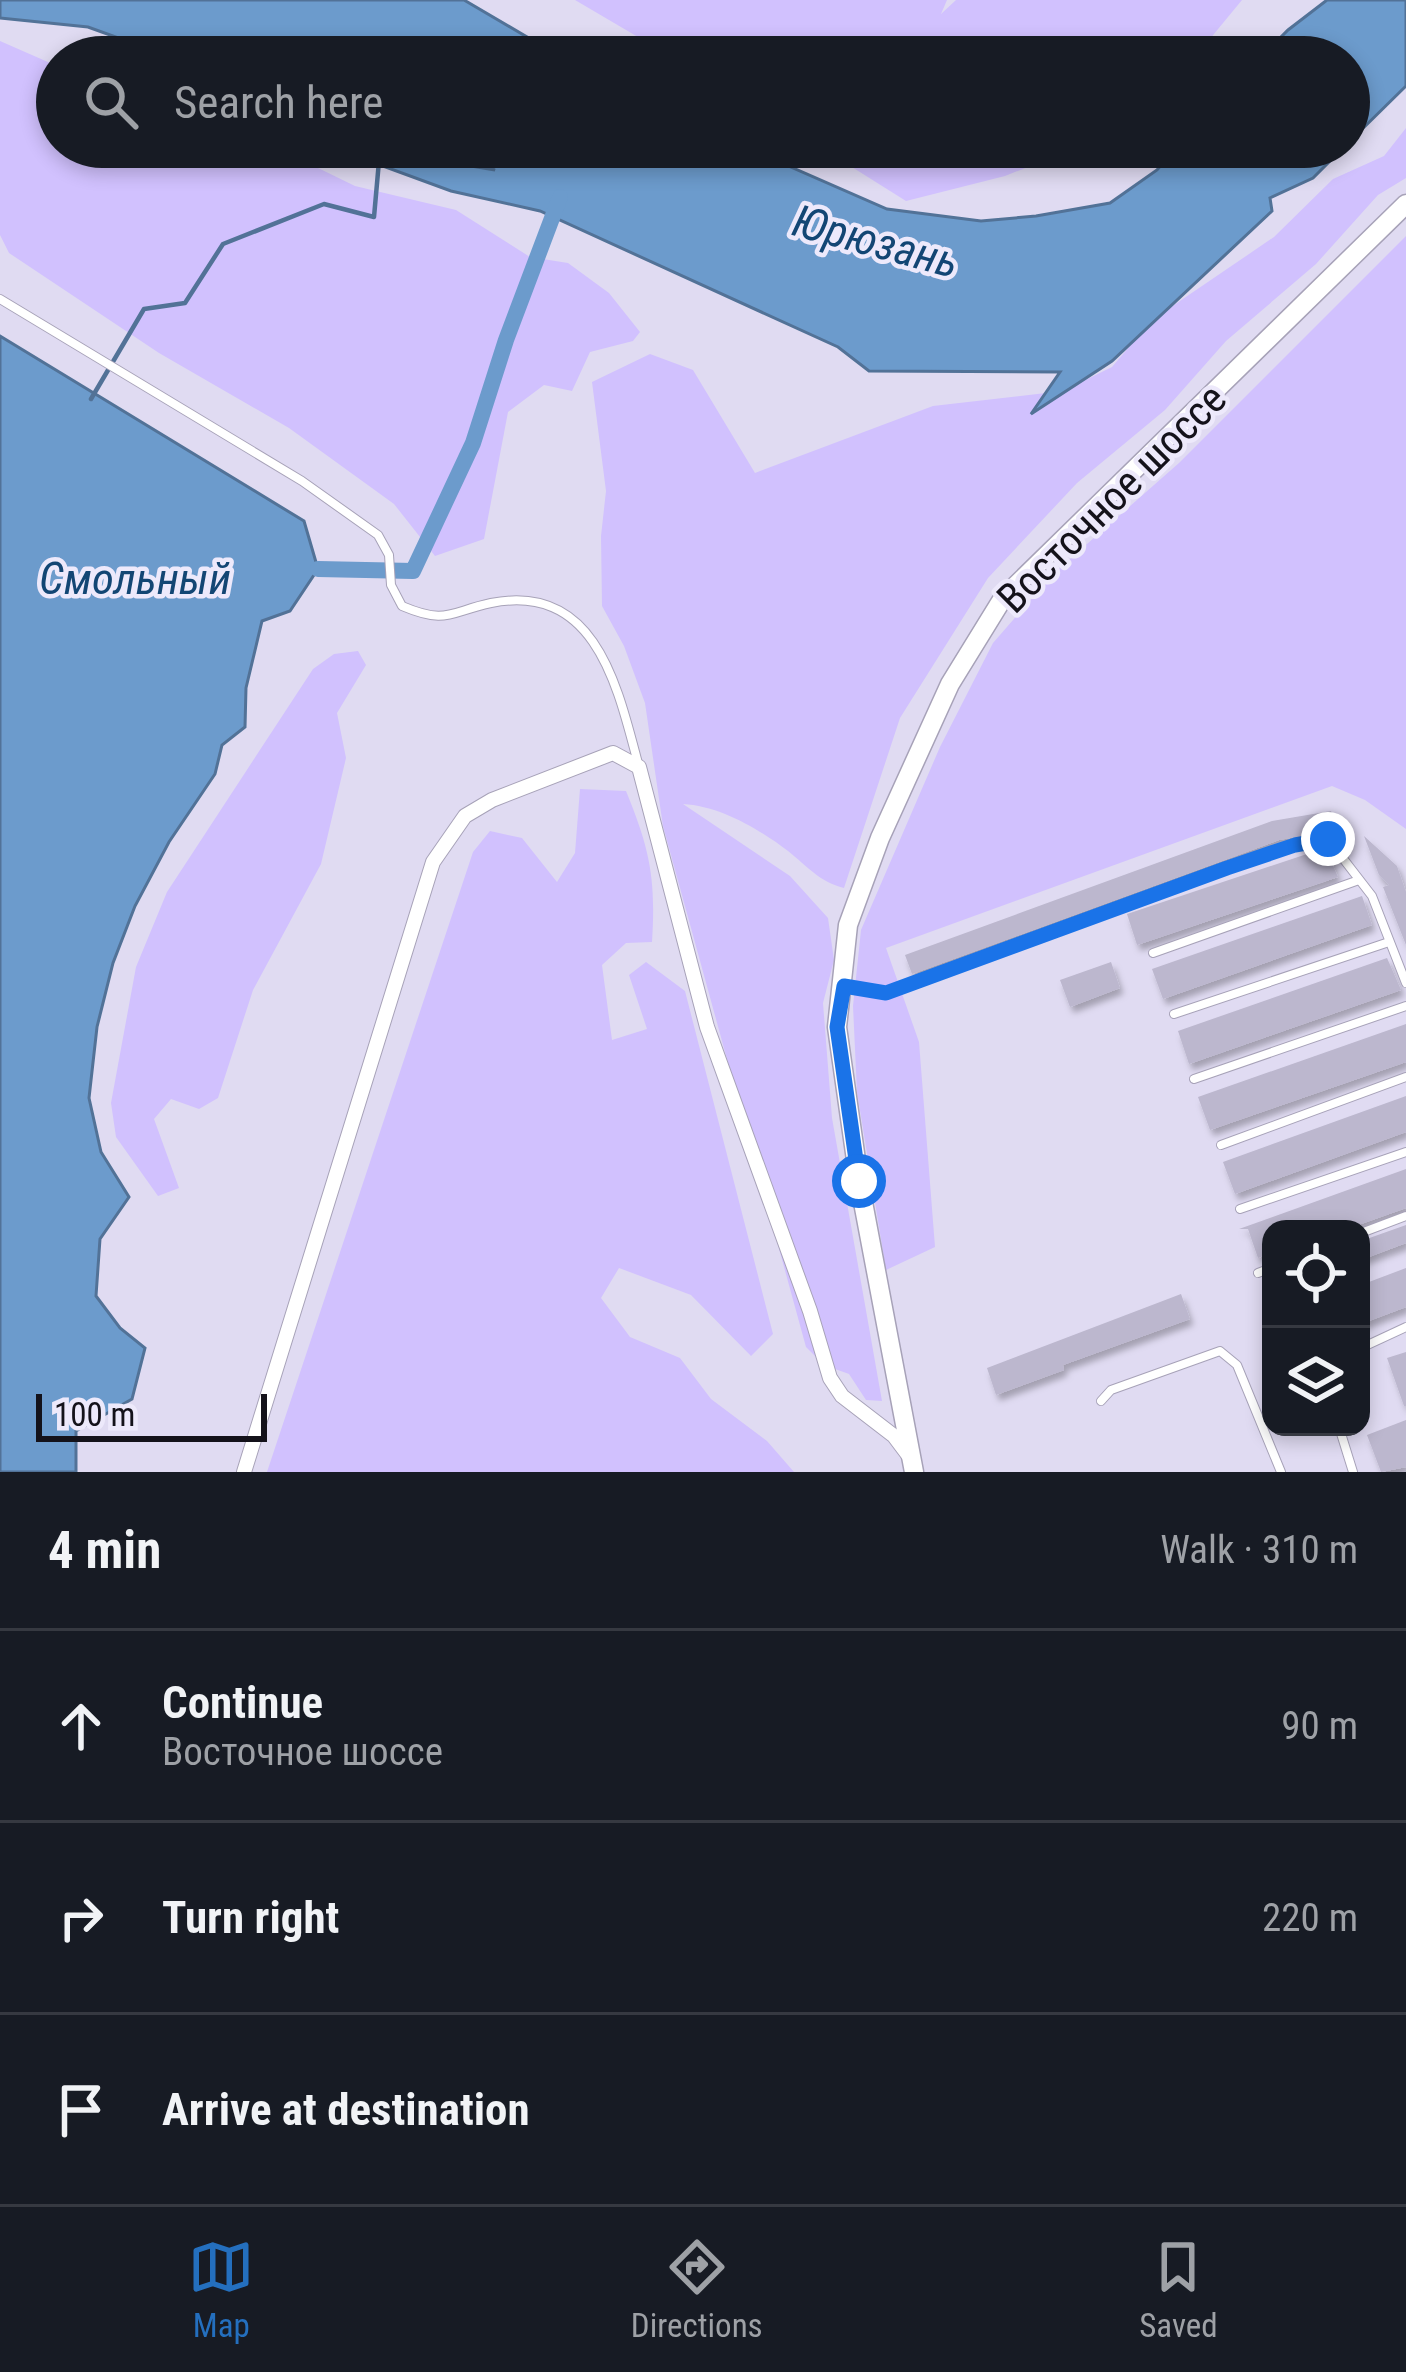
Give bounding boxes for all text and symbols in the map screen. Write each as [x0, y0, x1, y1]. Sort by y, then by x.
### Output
search box [36, 36, 1370, 168]
icon: search [78, 69, 144, 135]
text: Search here [174, 76, 383, 129]
water label: Юрюзань [787, 194, 965, 289]
street label: Восточное шоссе [987, 374, 1236, 623]
water label: Смольный [39, 552, 231, 605]
route end [1301, 812, 1355, 866]
route start [832, 1154, 886, 1208]
map controls [1262, 1220, 1370, 1436]
button: locate [1262, 1220, 1370, 1328]
button: layers [1262, 1328, 1370, 1436]
scale bar [36, 1388, 267, 1441]
text: 100 m [54, 1395, 135, 1434]
text: 4 min [48, 1521, 161, 1580]
text: Walk · 310 m [1160, 1527, 1358, 1573]
text: Continue [162, 1676, 323, 1729]
icon: ahead [48, 1693, 114, 1759]
text: 90 m [1281, 1703, 1358, 1749]
text: Восточное шоссе [162, 1729, 443, 1775]
icon: right [48, 1885, 114, 1951]
text: Turn right [162, 1891, 339, 1944]
text: 220 m [1262, 1895, 1358, 1941]
icon: arrive [48, 2077, 114, 2143]
text: Arrive at destination [162, 2083, 530, 2136]
tab: Map [188, 2234, 254, 2345]
tab: Directions [631, 2234, 763, 2345]
tab: Saved [1139, 2234, 1218, 2345]

